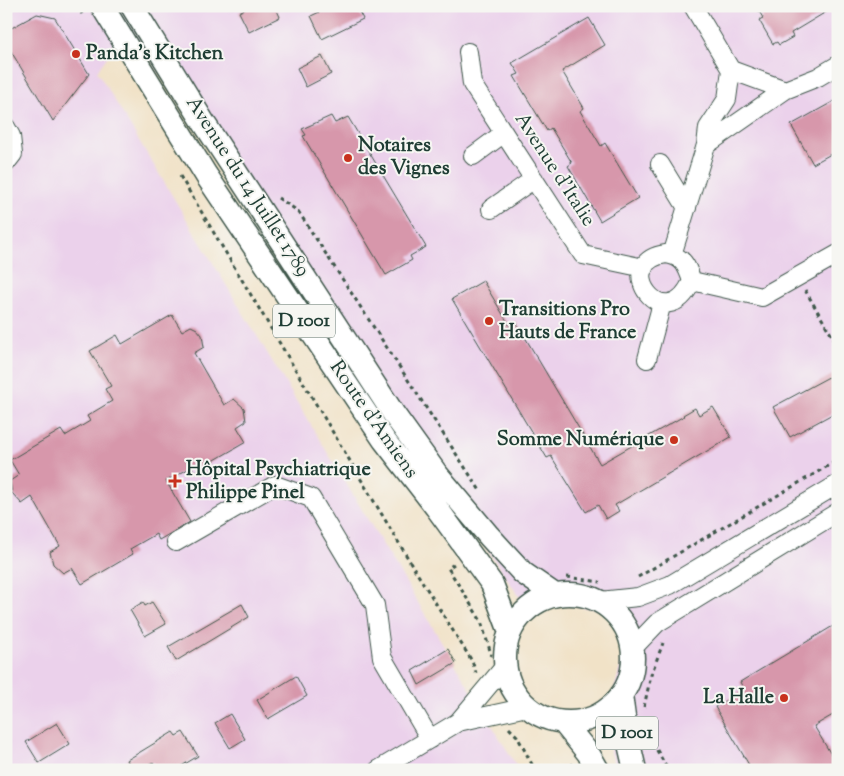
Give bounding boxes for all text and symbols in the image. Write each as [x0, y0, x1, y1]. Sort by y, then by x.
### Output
place label: Panda's Kitchen [86, 40, 224, 69]
marker: Panda's Kitchen [70, 48, 82, 60]
street label: Avenue du 14 Juillet 1789 [178, 91, 316, 283]
street label: Avenue d'Italie [506, 107, 602, 233]
place label: Notaires des Vignes [358, 132, 450, 184]
marker: Notaires des Vignes [342, 152, 354, 164]
place label: Transitions Pro Hauts de France [499, 296, 636, 348]
road number: D 1001 [273, 304, 335, 338]
marker: Transitions Pro Hauts de France [483, 315, 495, 327]
street label: Route d'Amiens [322, 355, 425, 485]
place label: Somme Numérique [497, 426, 664, 455]
marker: Somme Numérique [668, 434, 680, 446]
place label: Hôpital Psychiatrique Philippe Pinel [186, 456, 371, 508]
marker: Hôpital Psychiatrique Philippe Pinel [168, 474, 182, 488]
place label: La Halle [703, 684, 774, 713]
marker: La Halle [778, 692, 790, 704]
road number: D 1001 [596, 716, 658, 750]

